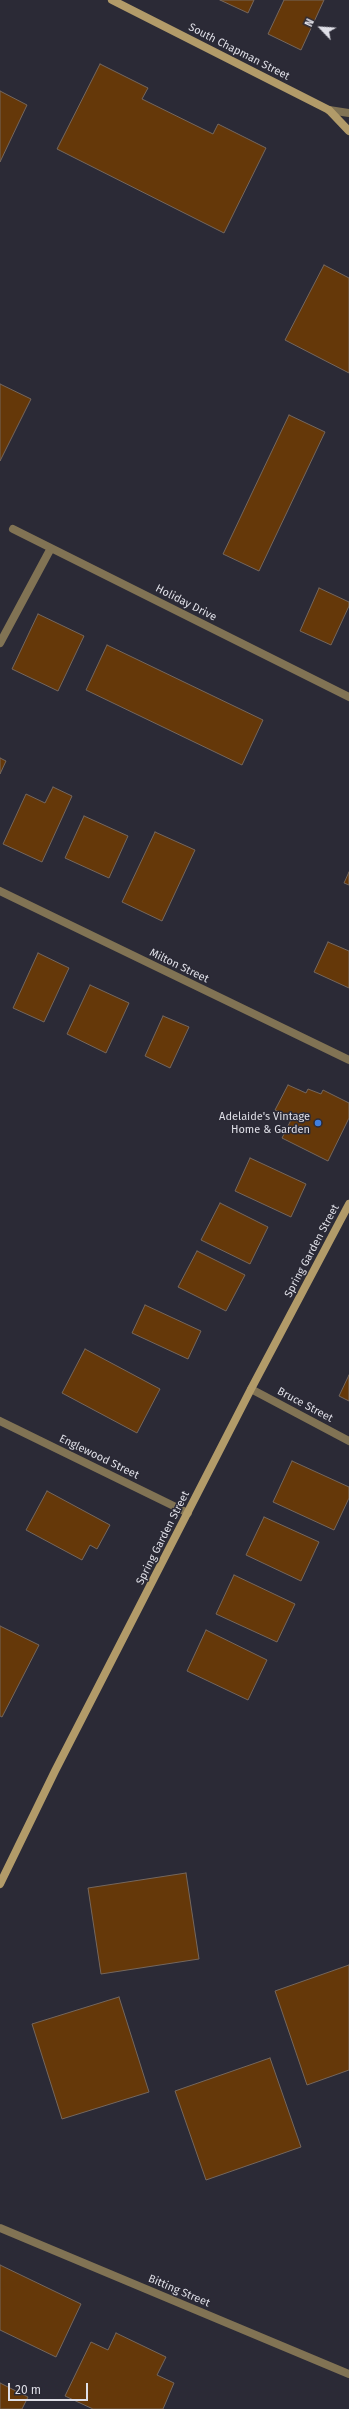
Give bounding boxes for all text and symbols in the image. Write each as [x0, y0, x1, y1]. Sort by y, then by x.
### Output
north arrow [301, 8, 341, 48]
text: N [302, 17, 317, 29]
street label: South Chapman Street [186, 21, 292, 83]
street label: Holiday Drive [153, 582, 219, 624]
street label: Milton Street [147, 946, 211, 986]
place label: Adelaide's Vintage Home & Garden [219, 1110, 310, 1136]
marker: Adelaide's Vintage Home & Garden [313, 1118, 323, 1128]
street label: Spring Garden Street [282, 1202, 342, 1300]
street label: Bruce Street [275, 1385, 335, 1425]
street label: Englewood Street [57, 1432, 141, 1482]
street label: Spring Garden Street [134, 1489, 192, 1587]
street label: Bitting Street [146, 2272, 212, 2310]
scale bar [10, 2375, 90, 2401]
text: 20 m [15, 2383, 41, 2397]

